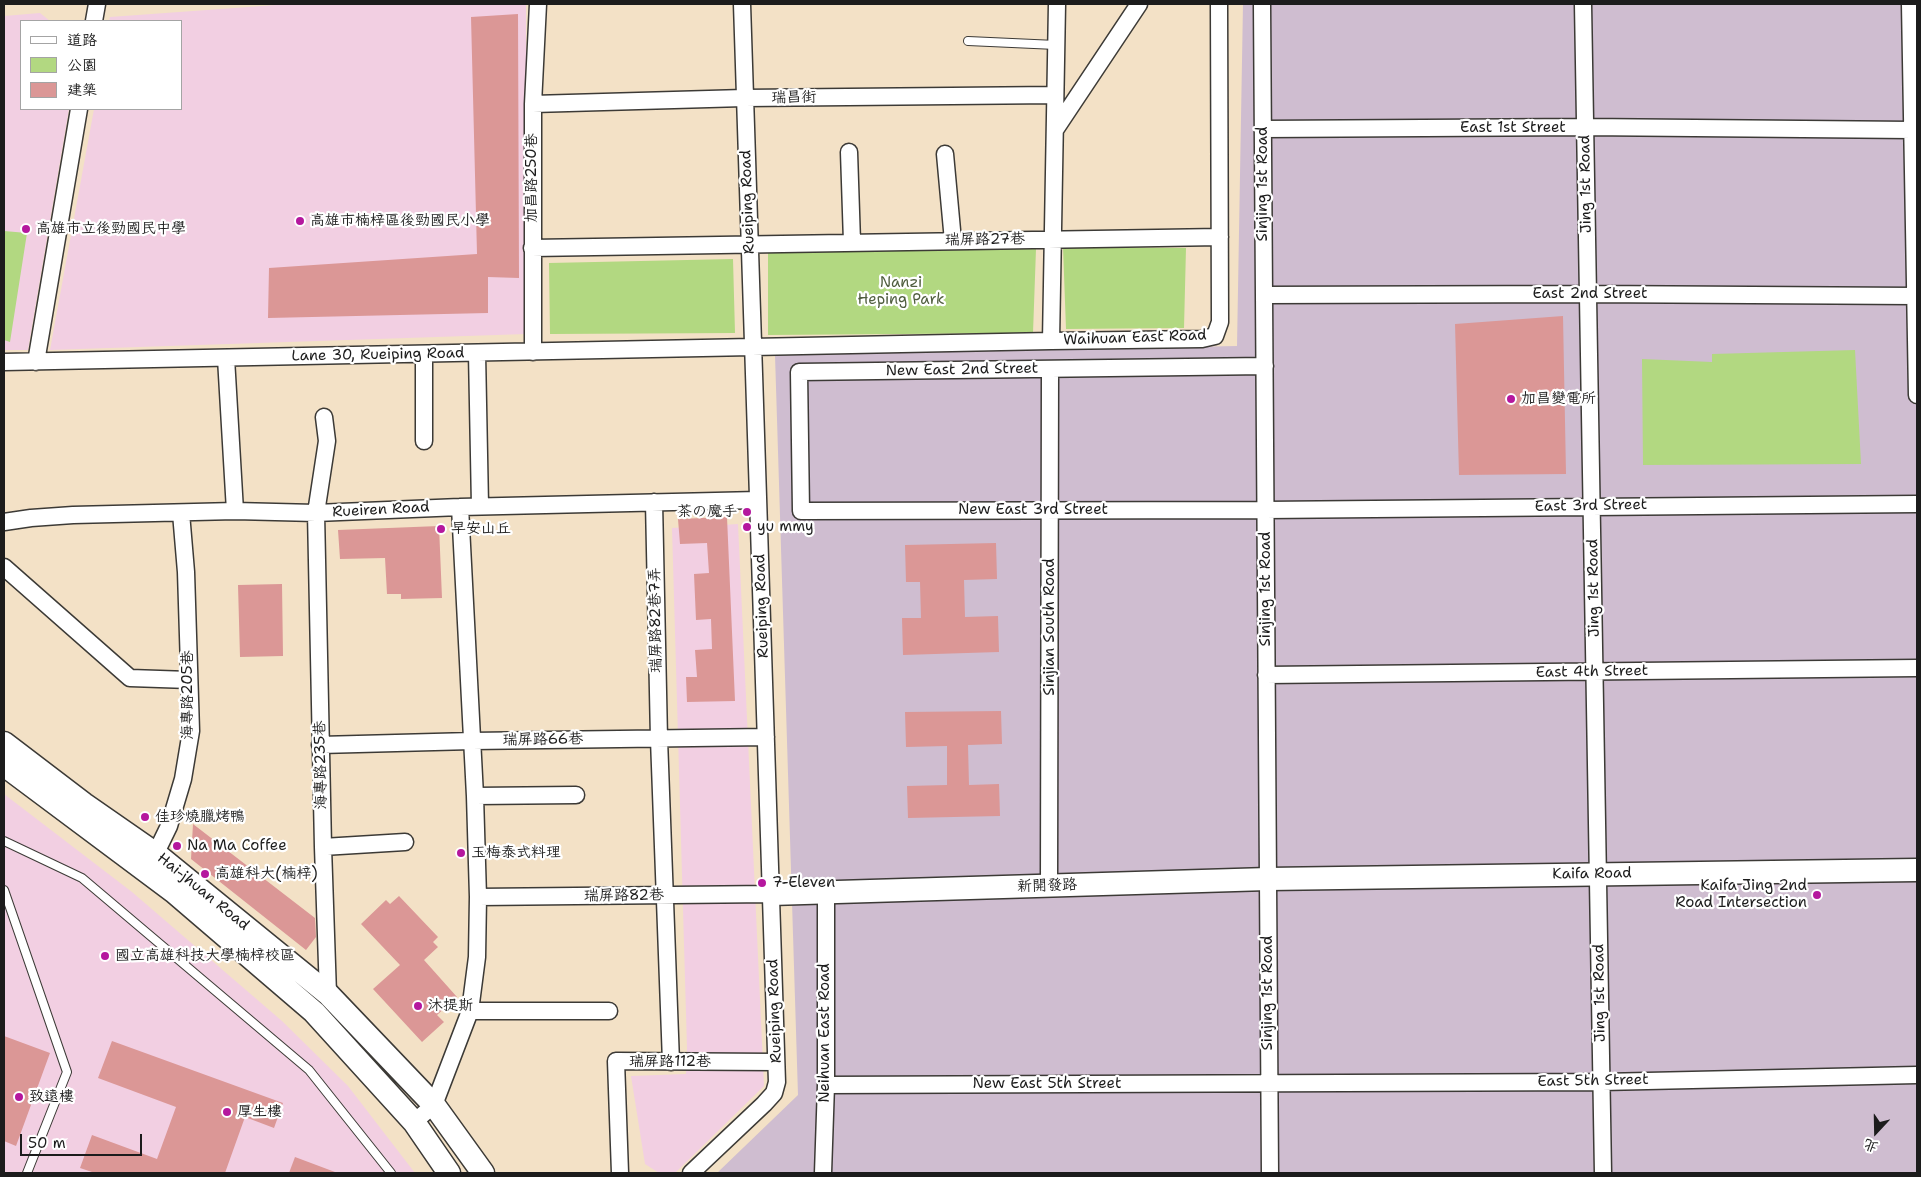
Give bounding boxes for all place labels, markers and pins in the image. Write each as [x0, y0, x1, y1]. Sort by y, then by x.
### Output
place label: 高雄市楠梓區後勁國民小學 [310, 212, 490, 230]
marker: 高雄市楠梓區後勁國民小學 [294, 215, 306, 227]
place label: 高雄市立後勁國民中學 [36, 220, 186, 238]
marker: 高雄市立後勁國民中學 [20, 223, 32, 235]
place label: 加昌變電所 [1521, 390, 1596, 408]
marker: 加昌變電所 [1505, 393, 1517, 405]
place label: 茶の魔手 [677, 503, 737, 521]
marker: 茶の魔手 [741, 506, 753, 518]
place label: yu mmy [757, 518, 814, 536]
place label: 早安山丘 [451, 520, 511, 538]
marker: yu mmy [741, 521, 753, 533]
marker: 早安山丘 [435, 523, 447, 535]
place label: 佳珍燒臘烤鴨 [155, 808, 245, 826]
marker: 佳珍燒臘烤鴨 [139, 811, 151, 823]
place label: Na Ma Coffee [187, 837, 287, 855]
marker: Na Ma Coffee [171, 840, 183, 852]
place label: 玉梅泰式料理 [471, 844, 561, 862]
marker: 玉梅泰式料理 [455, 847, 467, 859]
place label: 高雄科大(楠梓) [215, 865, 318, 883]
marker: 高雄科大(楠梓) [199, 868, 211, 880]
place label: 7-Eleven [772, 874, 835, 892]
marker: 7-Eleven [756, 877, 768, 889]
place label: Kaifa Jing 2nd Road Intersection [1675, 877, 1807, 912]
marker: Kaifa Jing 2nd Road Intersection [1811, 889, 1823, 901]
place label: 國立高雄科技大學楠梓校區 [115, 947, 295, 965]
marker: 國立高雄科技大學楠梓校區 [99, 950, 111, 962]
place label: 沐提斯 [428, 997, 473, 1015]
marker: 沐提斯 [412, 1000, 424, 1012]
place label: 致遠樓 [29, 1088, 74, 1106]
marker: 致遠樓 [13, 1091, 25, 1103]
place label: 厚生樓 [237, 1103, 282, 1121]
marker: 厚生樓 [221, 1106, 233, 1118]

